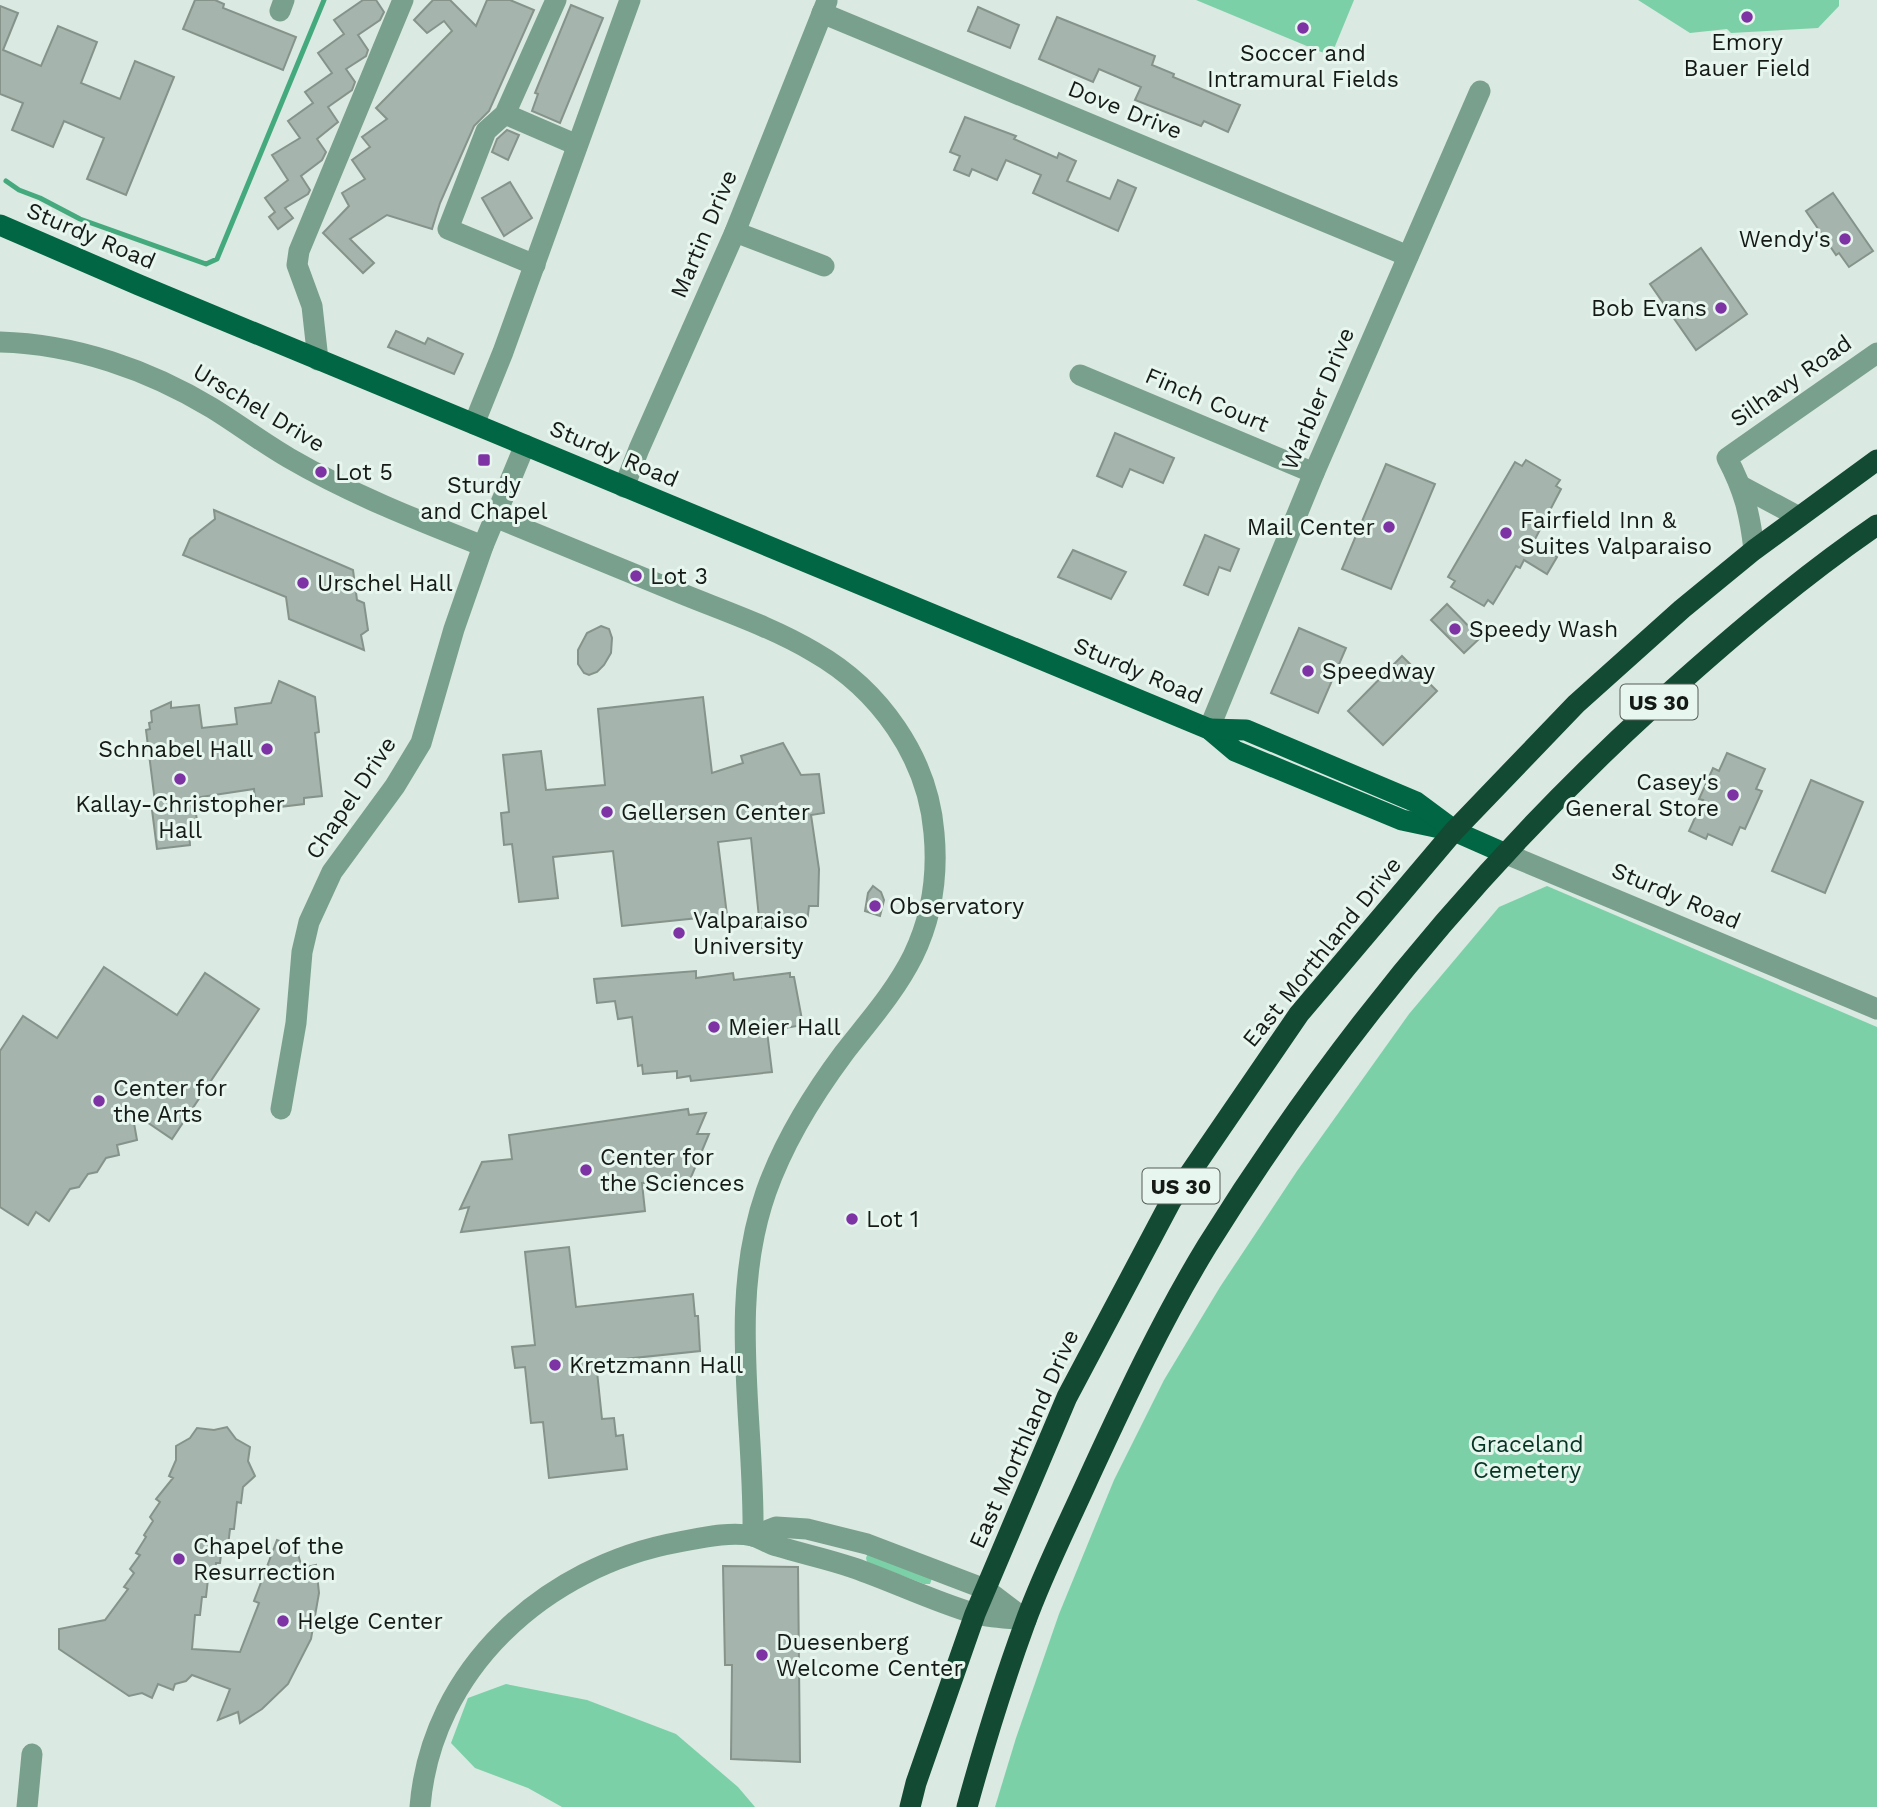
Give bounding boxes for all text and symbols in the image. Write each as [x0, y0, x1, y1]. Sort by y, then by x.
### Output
marker: Emory Bauer Field [1739, 9, 1755, 25]
marker: Soccer and Intramural Fields [1295, 20, 1311, 36]
place label: Emory Bauer Field [1683, 29, 1811, 82]
place label: Soccer and Intramural Fields [1207, 40, 1399, 93]
street label: Dove Drive [1064, 75, 1186, 145]
street label: Martin Drive [665, 166, 743, 302]
street label: Sturdy Road [23, 197, 159, 275]
place label: Wendy's [1739, 226, 1831, 253]
marker: Wendy's [1837, 231, 1853, 247]
place label: Bob Evans [1591, 295, 1707, 322]
marker: Bob Evans [1713, 300, 1729, 316]
street label: Warbler Drive [1276, 324, 1360, 474]
street label: Silhavy Road [1725, 329, 1857, 433]
street label: Urschel Drive [188, 358, 330, 458]
street label: Finch Court [1141, 362, 1273, 438]
street label: Sturdy Road [546, 415, 682, 493]
marker: Sturdy and Chapel [476, 452, 492, 468]
place label: Lot 5 [335, 459, 393, 486]
marker: Lot 5 [313, 464, 329, 480]
place label: Sturdy and Chapel [420, 472, 548, 525]
place label: Fairfield Inn & Suites Valparaiso [1520, 507, 1712, 560]
place label: Mail Center [1247, 514, 1375, 541]
marker: Mail Center [1381, 519, 1397, 535]
marker: Fairfield Inn & Suites Valparaiso [1498, 525, 1514, 541]
place label: Lot 3 [650, 563, 708, 590]
marker: Lot 3 [628, 568, 644, 584]
place label: Urschel Hall [317, 570, 453, 597]
marker: Urschel Hall [295, 575, 311, 591]
place label: Speedy Wash [1469, 616, 1618, 643]
marker: Speedy Wash [1447, 621, 1463, 637]
street label: Sturdy Road [1070, 632, 1206, 710]
place label: Speedway [1322, 658, 1435, 685]
marker: Speedway [1300, 663, 1316, 679]
road number: US 30 [1620, 684, 1698, 720]
street label: Chapel Drive [300, 732, 402, 864]
place label: Schnabel Hall [98, 736, 253, 763]
marker: Schnabel Hall [259, 741, 275, 757]
place label: Casey's General Store [1565, 769, 1719, 822]
marker: Kallay-Christopher Hall [172, 771, 188, 787]
marker: Casey's General Store [1725, 787, 1741, 803]
place label: Kallay-Christopher Hall [75, 791, 285, 844]
place label: Gellersen Center [621, 799, 810, 826]
marker: Gellersen Center [599, 804, 615, 820]
street label: East Morthland Drive [1237, 851, 1407, 1053]
street label: Sturdy Road [1608, 857, 1744, 935]
place label: Observatory [889, 893, 1024, 920]
marker: Observatory [867, 898, 883, 914]
place label: Valparaiso University [693, 907, 808, 960]
marker: Valparaiso University [671, 925, 687, 941]
place label: Meier Hall [728, 1014, 841, 1041]
marker: Meier Hall [706, 1019, 722, 1035]
place label: Center for the Arts [113, 1075, 227, 1128]
marker: Center for the Arts [91, 1093, 107, 1109]
place label: Center for the Sciences [600, 1144, 745, 1197]
marker: Center for the Sciences [578, 1162, 594, 1178]
road number: US 30 [1142, 1168, 1220, 1204]
place label: Lot 1 [866, 1206, 919, 1233]
marker: Lot 1 [844, 1211, 860, 1227]
street label: East Morthland Drive [963, 1325, 1085, 1553]
place label: Kretzmann Hall [569, 1352, 743, 1379]
marker: Kretzmann Hall [547, 1357, 563, 1373]
park label: Graceland Cemetery [1470, 1431, 1584, 1484]
place label: Chapel of the Resurrection [193, 1533, 344, 1586]
marker: Chapel of the Resurrection [171, 1551, 187, 1567]
place label: Helge Center [297, 1608, 443, 1635]
marker: Helge Center [275, 1613, 291, 1629]
place label: Duesenberg Welcome Center [776, 1629, 963, 1682]
marker: Duesenberg Welcome Center [754, 1647, 770, 1663]

